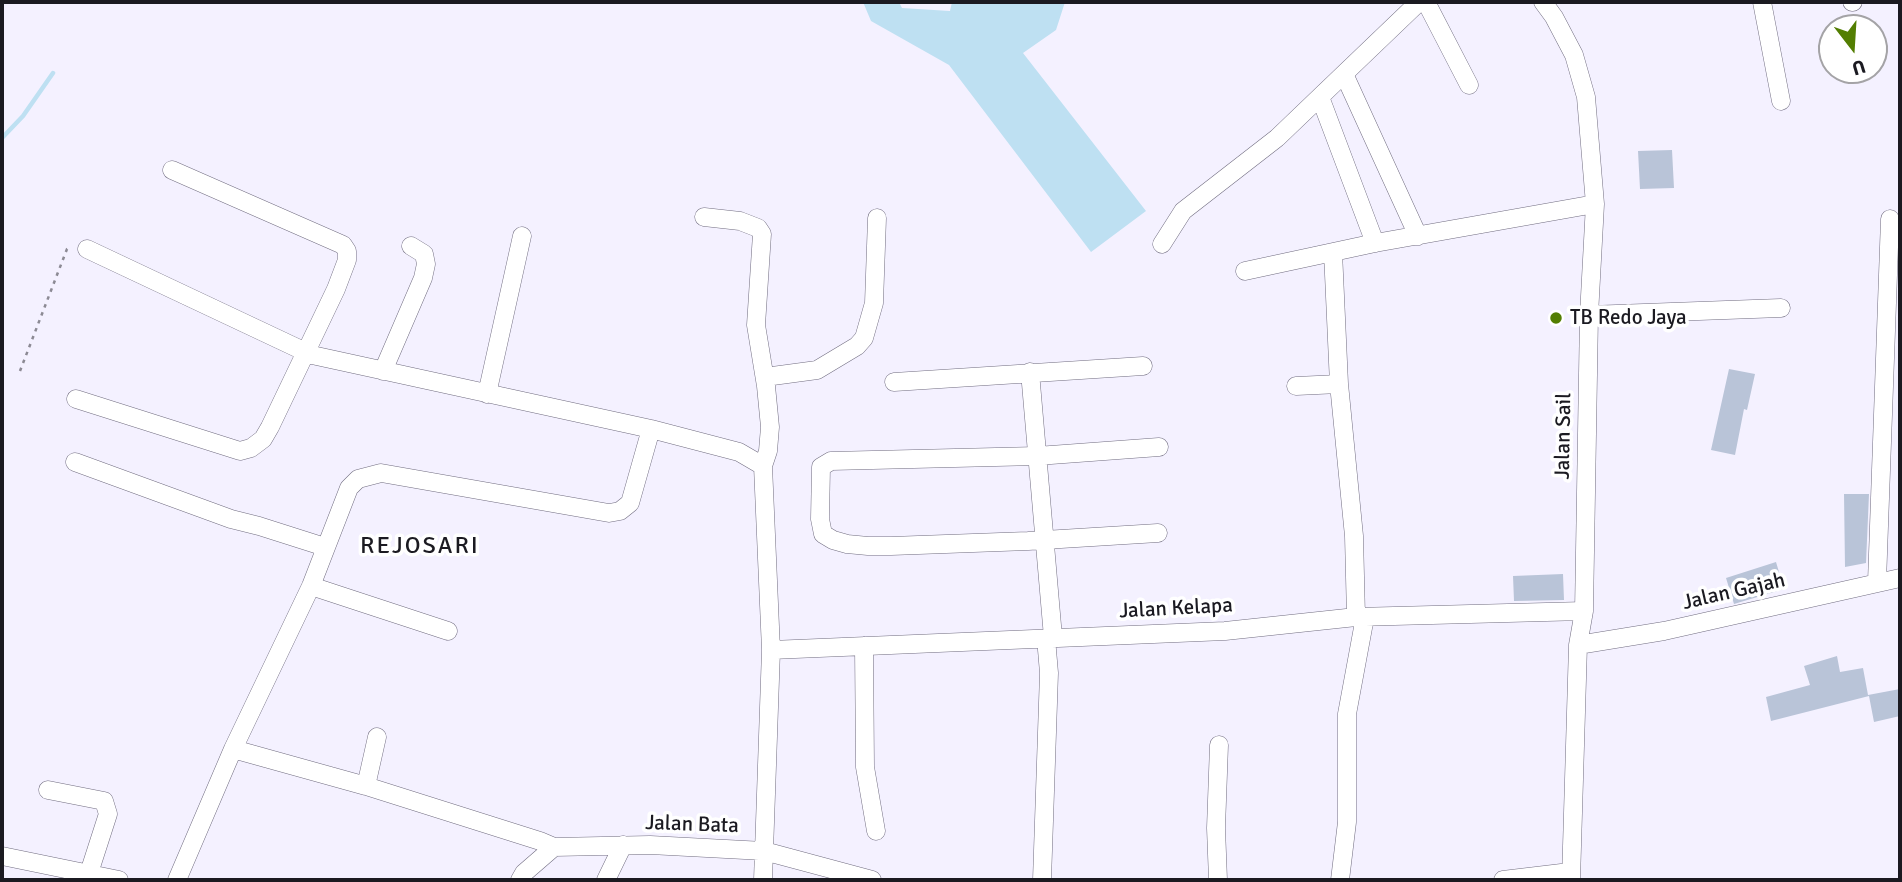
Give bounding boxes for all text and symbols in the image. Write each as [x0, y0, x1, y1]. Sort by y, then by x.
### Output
north arrow [1818, 14, 1888, 84]
text: U [1849, 54, 1868, 81]
place label: TB Redo Jaya [1570, 305, 1687, 331]
marker: TB Redo Jaya [1548, 310, 1564, 326]
street label: Jalan Sail [1551, 392, 1577, 480]
district label: REJOSARI [361, 533, 479, 561]
street label: Jalan Gajah [1680, 568, 1788, 616]
street label: Jalan Kelapa [1119, 593, 1233, 625]
street label: Jalan Bata [645, 811, 739, 839]

